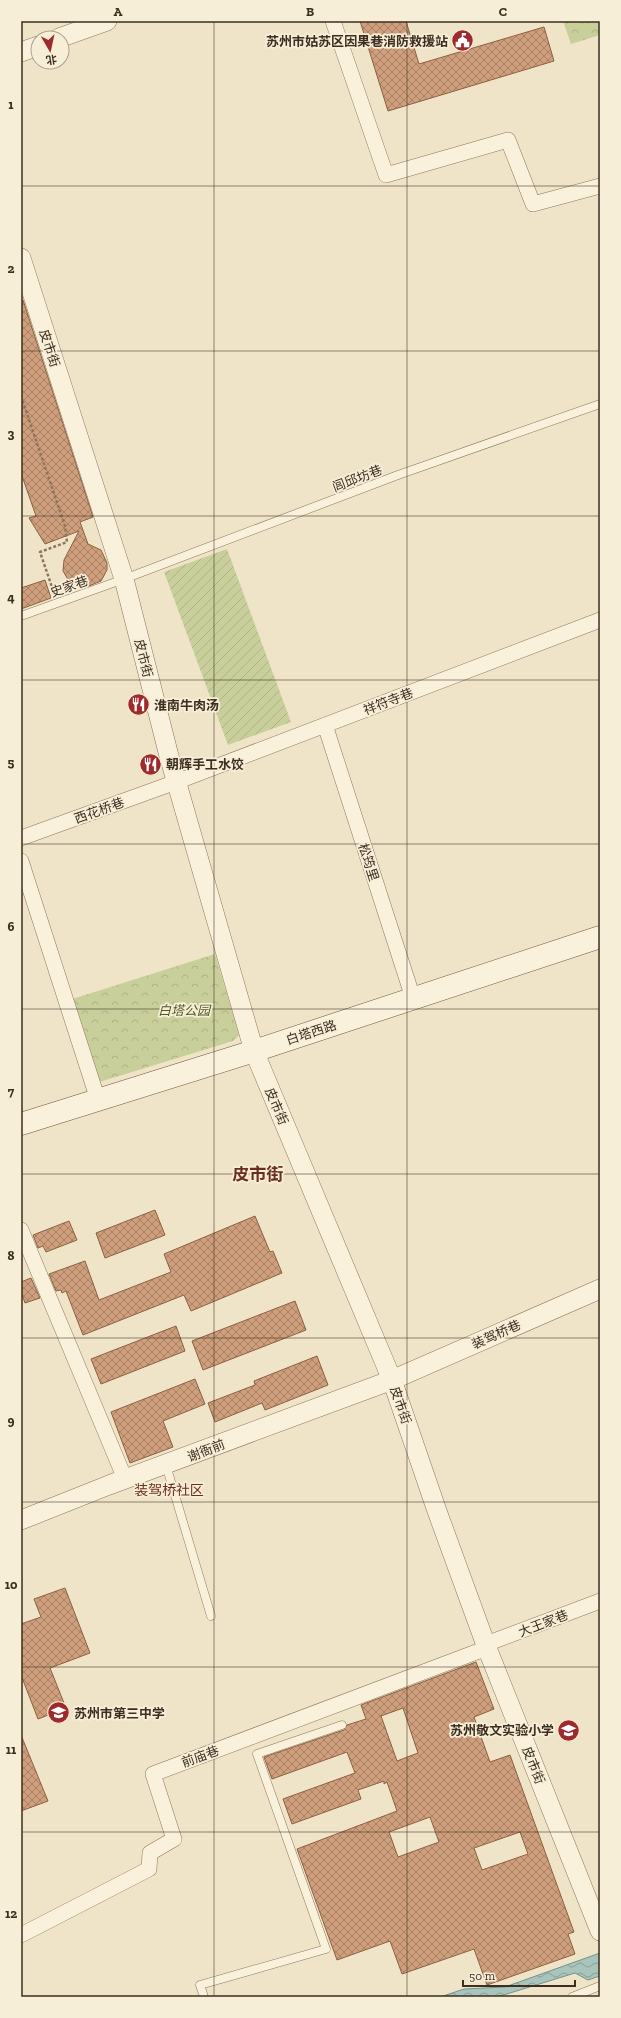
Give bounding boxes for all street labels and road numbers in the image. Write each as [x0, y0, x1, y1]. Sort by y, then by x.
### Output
street label: 皮市街 [36, 327, 63, 369]
street label: 闾邱坊巷 [330, 462, 384, 495]
street label: 史家巷 [48, 573, 90, 600]
street label: 皮市街 [132, 637, 156, 679]
street label: 祥符寺巷 [361, 685, 415, 718]
street label: 西花桥巷 [72, 795, 126, 826]
street label: 松筠里 [355, 841, 382, 883]
street label: 白塔西路 [284, 1017, 338, 1048]
street label: 皮市街 [262, 1085, 291, 1127]
street label: 装驾桥巷 [469, 1317, 523, 1352]
street label: 皮市街 [387, 1384, 414, 1426]
street label: 谢衙前 [185, 1436, 227, 1464]
street label: 大王家巷 [516, 1607, 570, 1640]
street label: 前庙巷 [179, 1743, 221, 1770]
street label: 皮市街 [519, 1744, 548, 1786]

